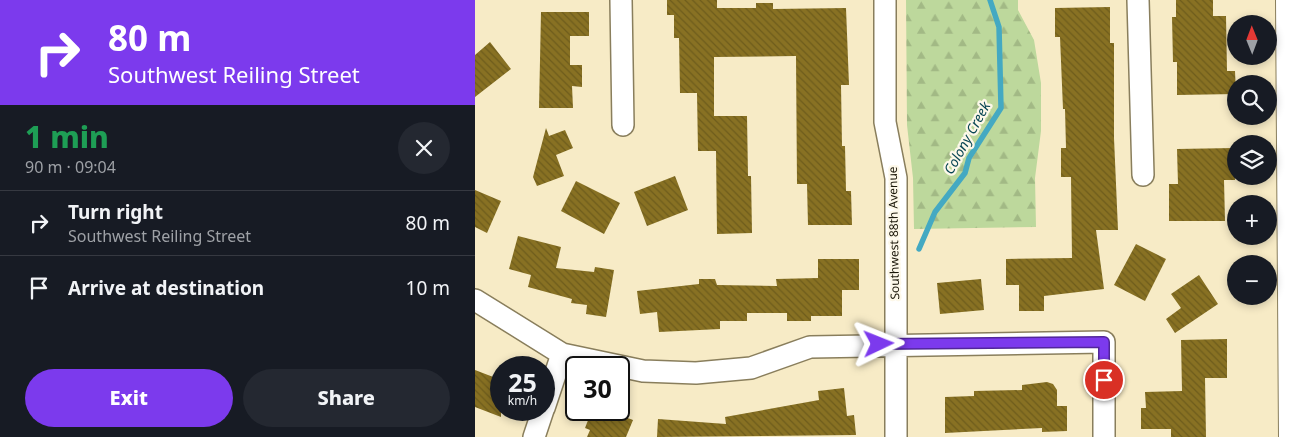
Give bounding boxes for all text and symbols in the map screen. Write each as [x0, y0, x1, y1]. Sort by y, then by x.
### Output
text: 80 m [108, 14, 191, 61]
north arrow [1227, 15, 1277, 65]
map controls [1227, 15, 1277, 305]
icon: right [25, 20, 90, 85]
text: Southwest Reiling Street [108, 59, 360, 89]
button: search [1227, 75, 1277, 125]
water label: Colony Creek [939, 97, 995, 177]
text: 1 min [25, 116, 109, 157]
button: close [398, 122, 450, 174]
button: layers [1227, 135, 1277, 185]
text: 90 m · 09:04 [25, 156, 116, 178]
street label: Southwest 88th Avenue [884, 166, 903, 300]
button: + [1227, 195, 1277, 245]
text: Turn right [68, 199, 163, 225]
icon: right [25, 209, 53, 237]
text: 80 m [406, 210, 450, 236]
text: Southwest Reiling Street [68, 225, 251, 247]
button: − [1227, 255, 1277, 305]
icon: arrive [25, 274, 53, 302]
text: Arrive at destination [68, 275, 264, 301]
text: 10 m [406, 275, 450, 301]
position arrow [852, 317, 904, 369]
speed limit sign: 30 [565, 356, 630, 421]
pin [1083, 359, 1125, 401]
text: 25 [508, 365, 537, 399]
icon: arrive [1090, 366, 1118, 394]
button: Exit [25, 369, 233, 427]
button: Share [243, 369, 450, 427]
text: km/h [508, 392, 537, 409]

